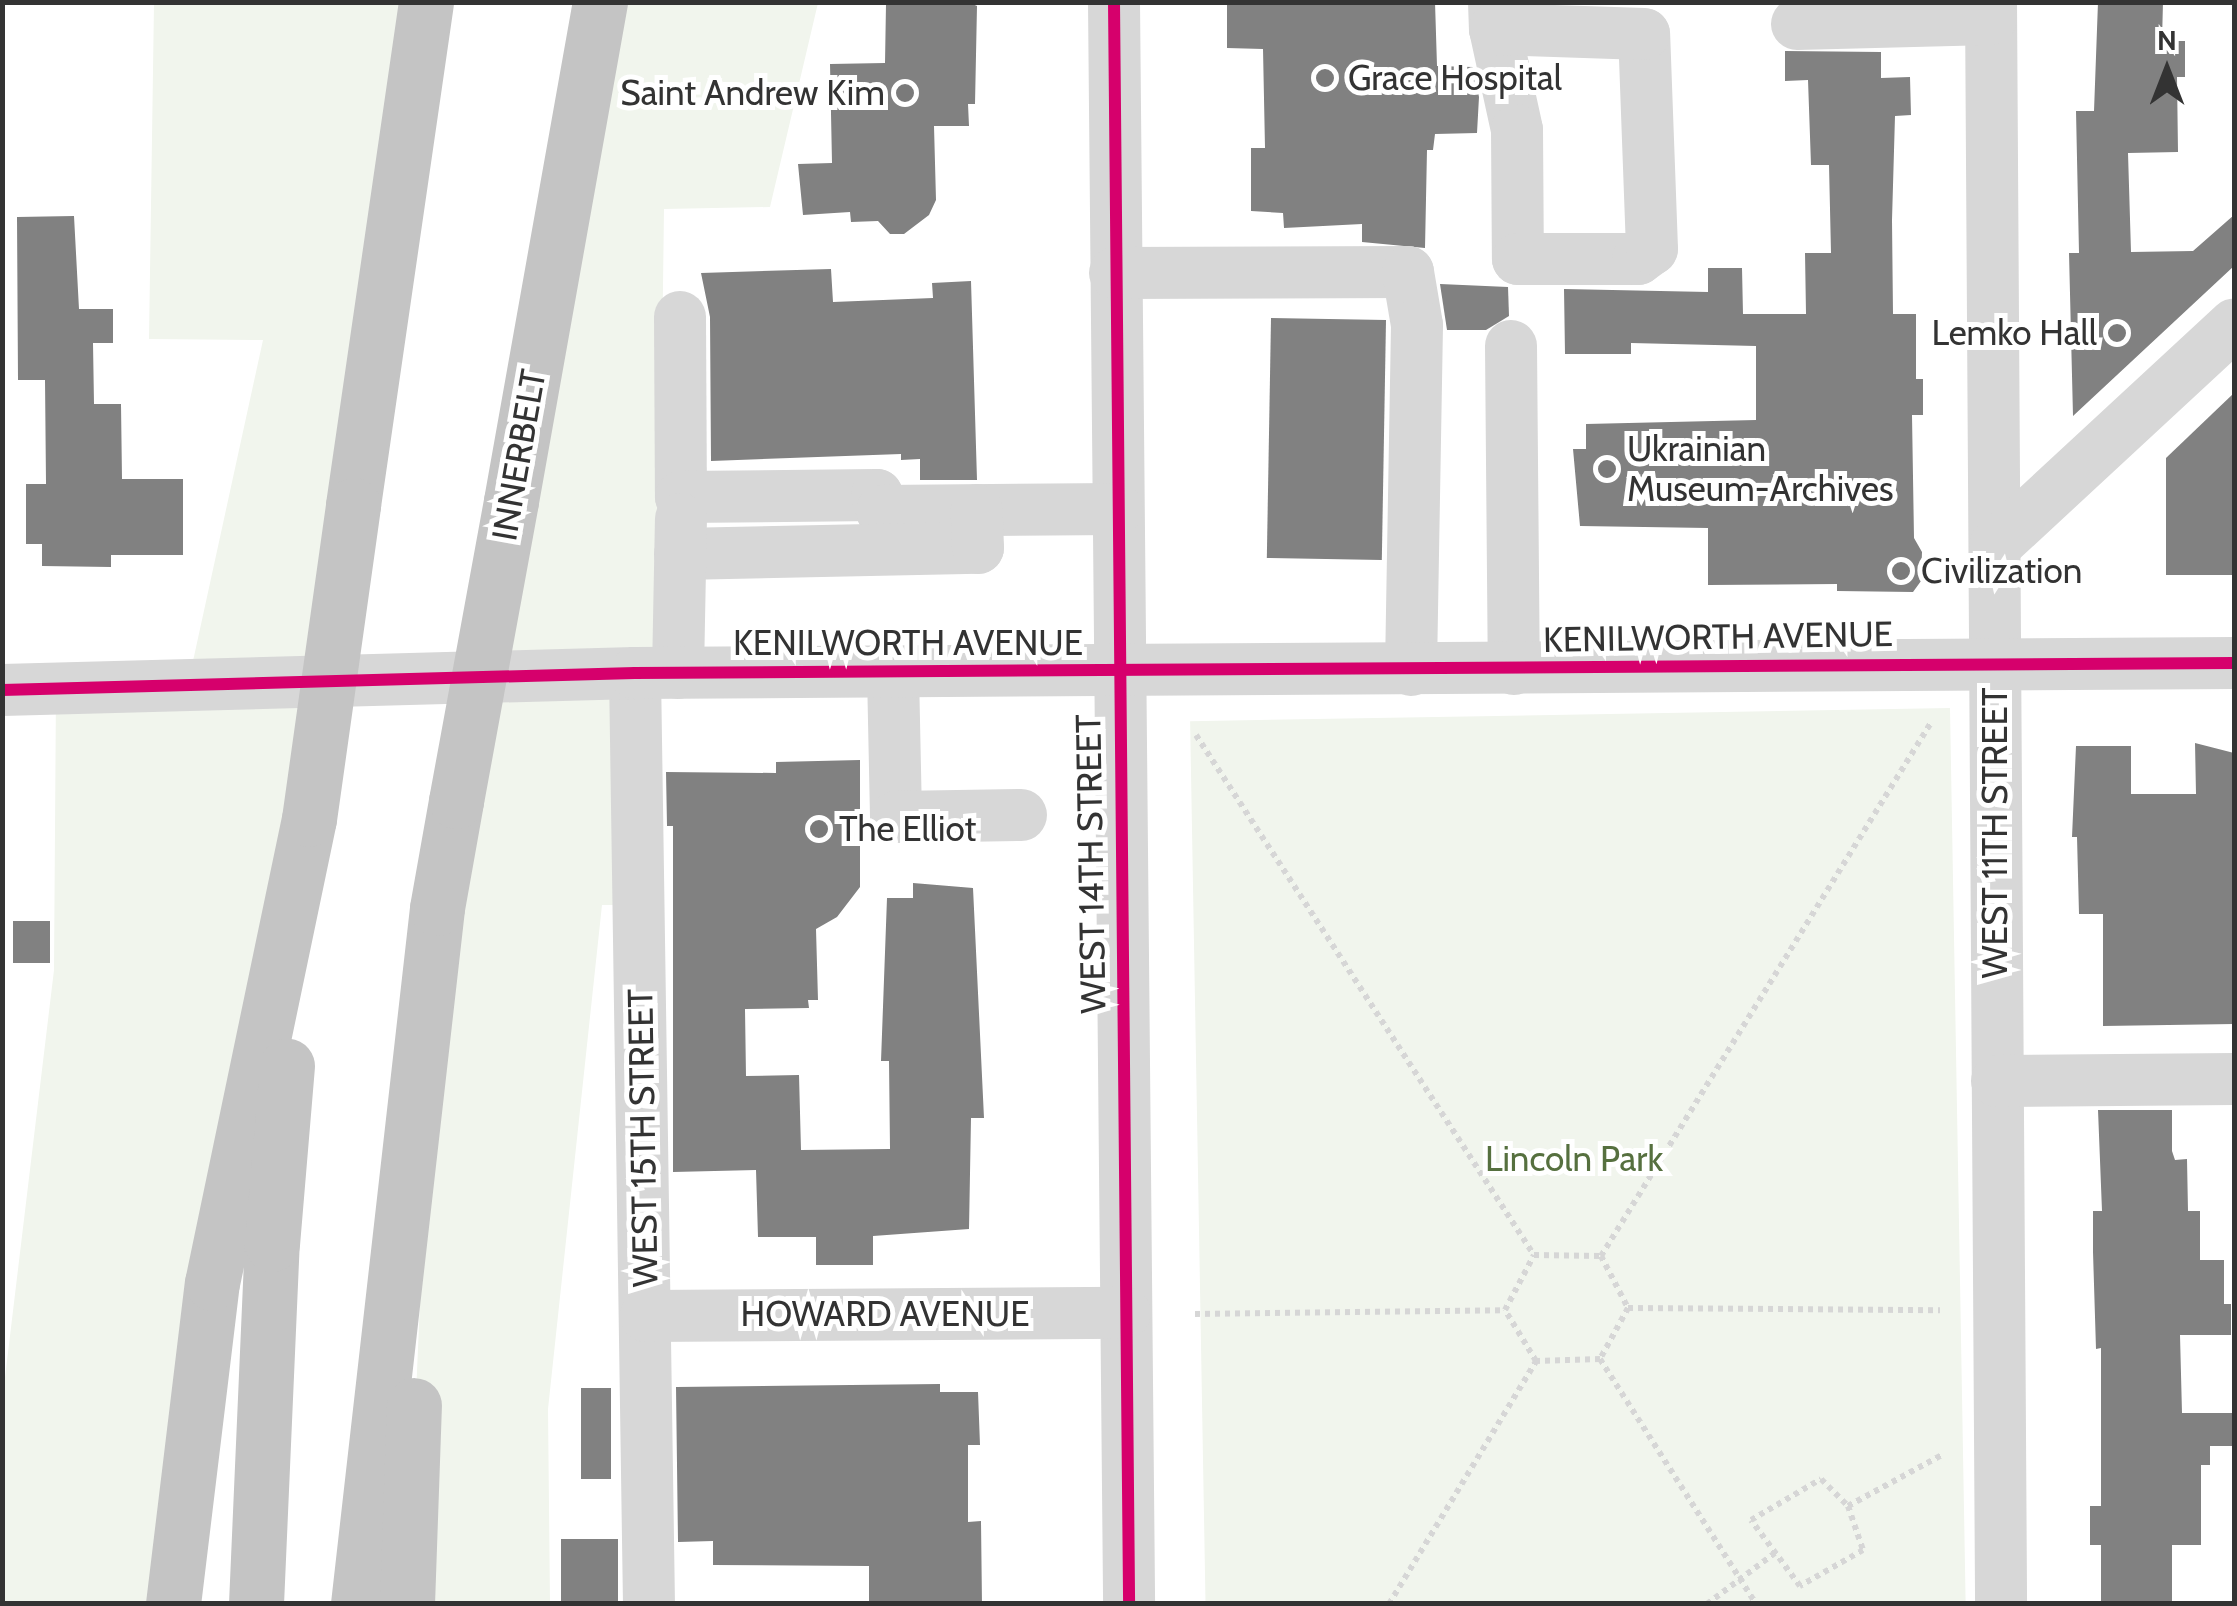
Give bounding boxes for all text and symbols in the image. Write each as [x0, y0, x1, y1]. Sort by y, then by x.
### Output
north arrow [2117, 20, 2217, 120]
text: N [2157, 23, 2177, 57]
place label: Grace Hospital [1348, 57, 1562, 99]
marker: Grace Hospital [1312, 65, 1338, 91]
place label: Saint Andrew Kim [620, 72, 885, 114]
marker: Saint Andrew Kim [894, 82, 916, 104]
place label: Lemko Hall [1931, 312, 2097, 354]
marker: Lemko Hall [2106, 322, 2128, 344]
street label: INNERBELT [483, 366, 555, 544]
place label: Ukrainian Museum-Archives [1627, 428, 1893, 510]
marker: Ukrainian Museum-Archives [1596, 458, 1618, 480]
place label: Civilization [1921, 550, 2082, 592]
marker: Civilization [1890, 560, 1912, 582]
street label: KENILWORTH AVENUE [1543, 613, 1893, 661]
street label: KENILWORTH AVENUE [733, 622, 1083, 664]
street label: WEST 11TH STREET [1974, 687, 2016, 979]
street label: WEST 14TH STREET [1067, 714, 1115, 1014]
place label: The Elliot [839, 808, 976, 850]
marker: The Elliot [808, 818, 830, 840]
street label: WEST 15TH STREET [619, 988, 667, 1288]
park label: Lincoln Park [1485, 1138, 1663, 1180]
street label: HOWARD AVENUE [740, 1293, 1030, 1335]

